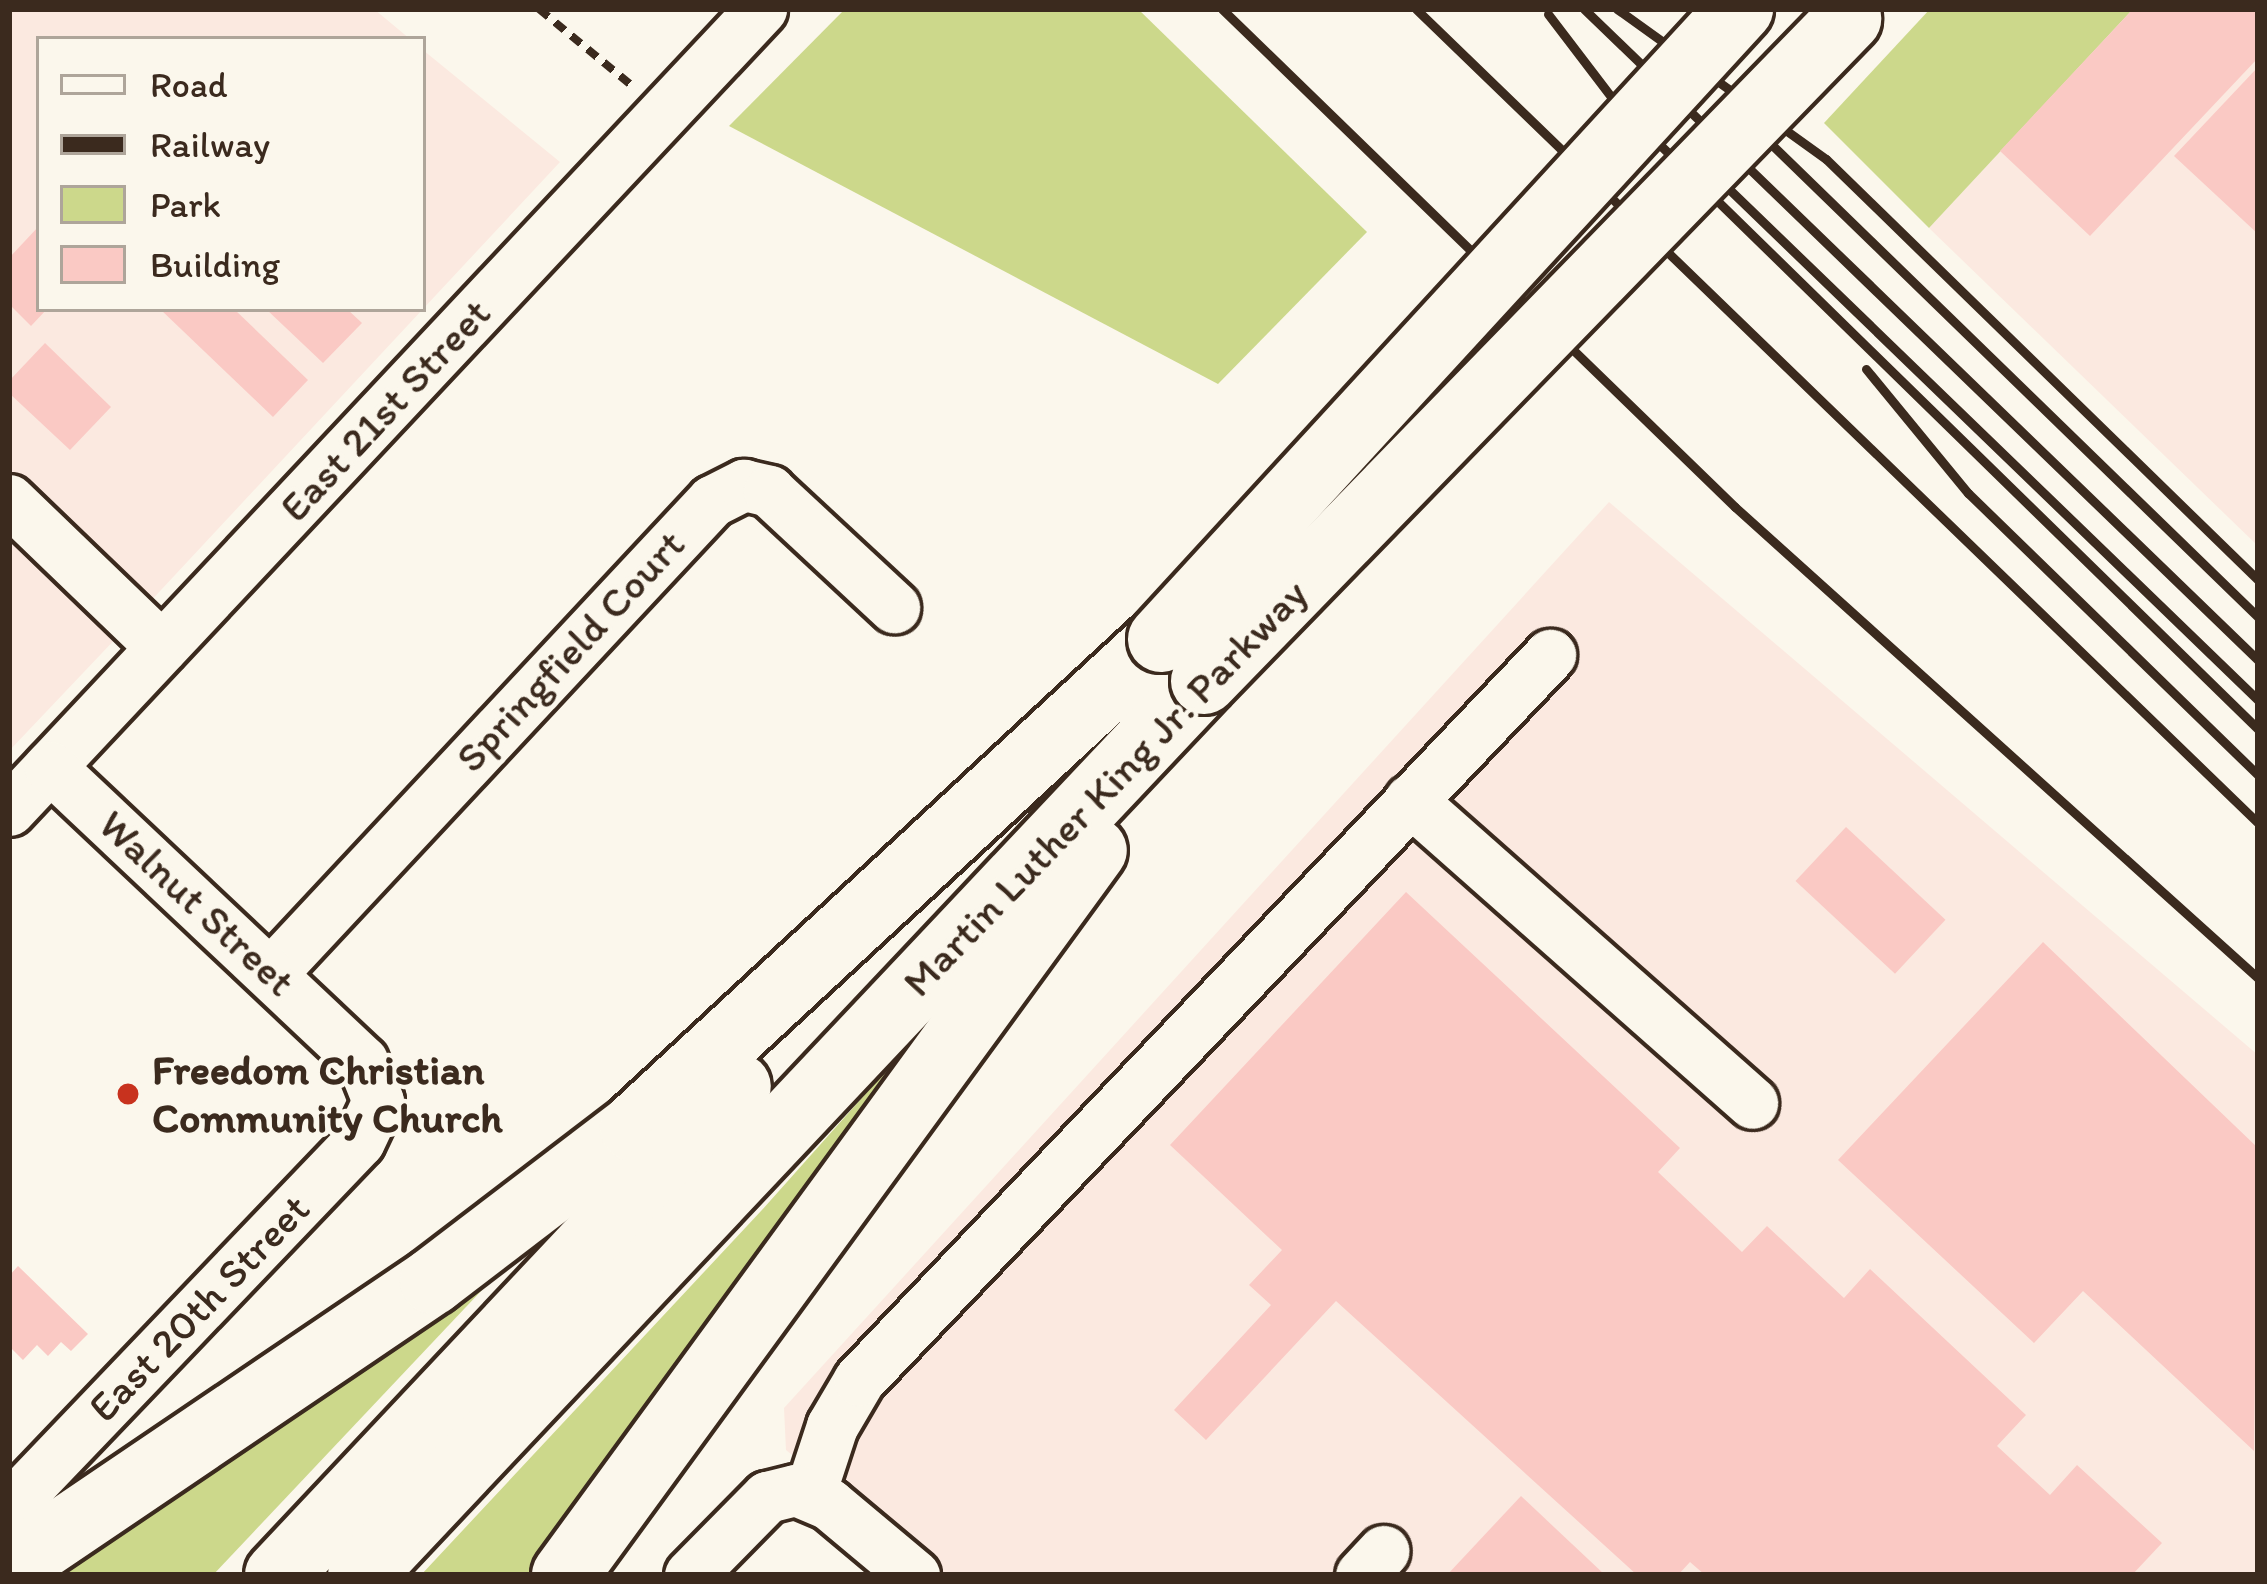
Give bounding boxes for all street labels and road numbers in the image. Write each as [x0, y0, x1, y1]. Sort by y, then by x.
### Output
street label: East 21st Street [269, 288, 501, 532]
street label: Springfield Court [445, 520, 695, 782]
street label: Martin Luther King Jr. Parkway [893, 569, 1317, 1007]
street label: Walnut Street [88, 799, 306, 1007]
street label: East 20th Street [79, 1185, 319, 1431]

